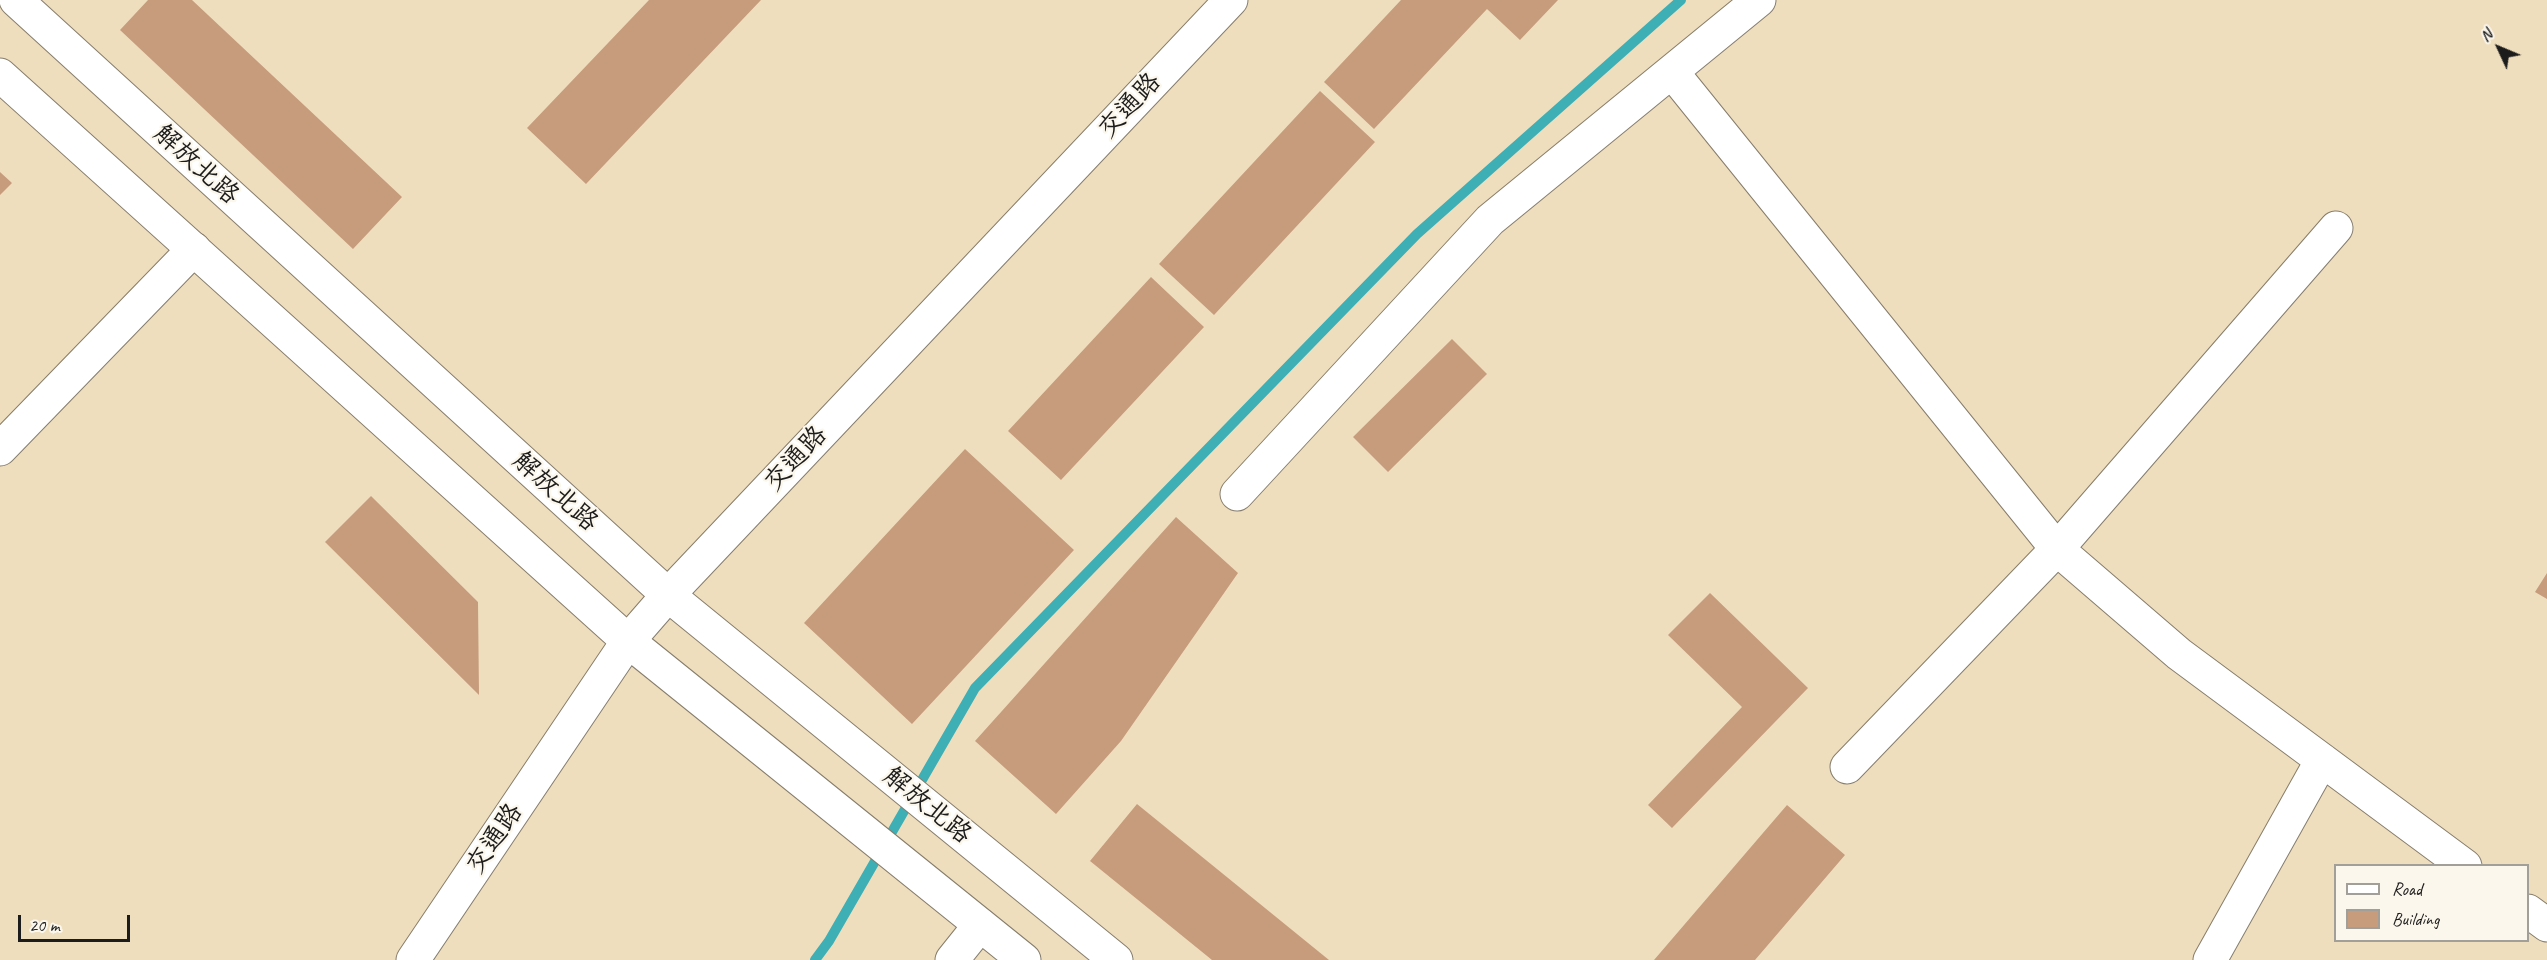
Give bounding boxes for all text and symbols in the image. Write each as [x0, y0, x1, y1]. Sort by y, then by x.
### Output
north arrow [2469, 18, 2529, 78]
text: N [2475, 25, 2497, 46]
street label: 交通路 [1092, 67, 1168, 145]
street label: 解放北路 [147, 119, 245, 211]
street label: 交通路 [758, 420, 834, 498]
street label: 解放北路 [506, 446, 604, 538]
street label: 解放北路 [877, 761, 977, 851]
street label: 交通路 [460, 798, 530, 880]
legend [2334, 864, 2529, 942]
text: Road [2392, 878, 2422, 900]
scale bar [21, 903, 134, 941]
text: Building [2392, 908, 2439, 930]
text: 20 m [29, 914, 60, 936]

